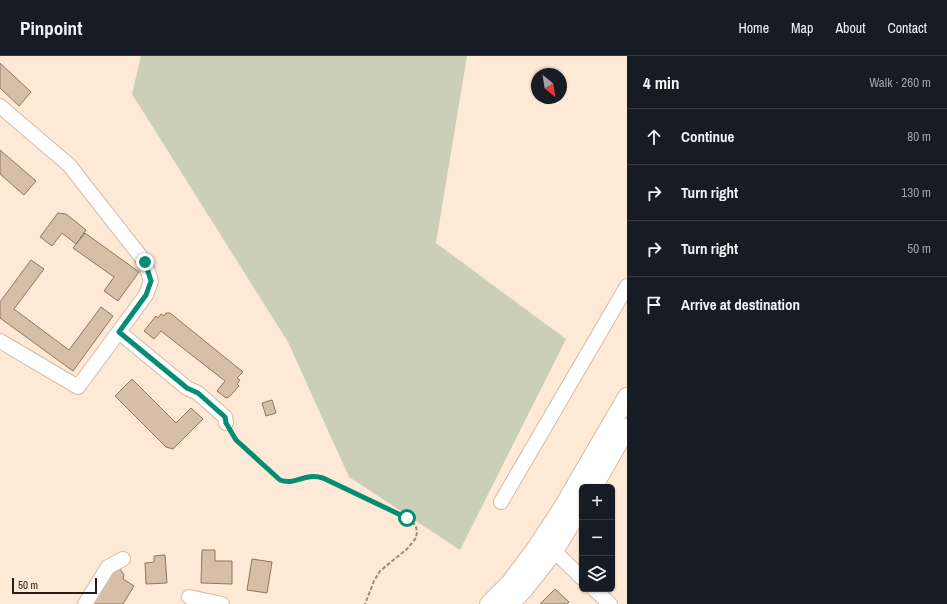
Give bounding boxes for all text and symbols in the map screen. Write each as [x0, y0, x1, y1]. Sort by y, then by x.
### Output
text: Pinpoint [20, 15, 82, 41]
text: Home [738, 19, 769, 37]
text: Map [791, 19, 813, 37]
text: About [835, 19, 865, 37]
text: Contact [887, 19, 927, 37]
north arrow [531, 68, 567, 104]
text: 4 min [643, 71, 679, 94]
text: Walk · 260 m [869, 74, 931, 91]
icon: ahead [643, 126, 665, 148]
text: Continue [681, 126, 734, 147]
text: 80 m [907, 128, 931, 145]
icon: right [643, 182, 665, 204]
text: Turn right [681, 182, 738, 203]
text: 130 m [901, 184, 931, 201]
icon: right [643, 238, 665, 260]
text: Turn right [681, 238, 738, 259]
text: 50 m [907, 240, 931, 257]
route end [136, 253, 154, 271]
icon: arrive [643, 294, 665, 316]
text: Arrive at destination [681, 294, 800, 315]
map controls [579, 484, 615, 592]
button: + [579, 484, 615, 520]
route start [398, 509, 416, 527]
button: − [579, 520, 615, 556]
button: layers [579, 556, 615, 592]
scale bar [12, 576, 97, 595]
text: 50 m [18, 578, 38, 592]

